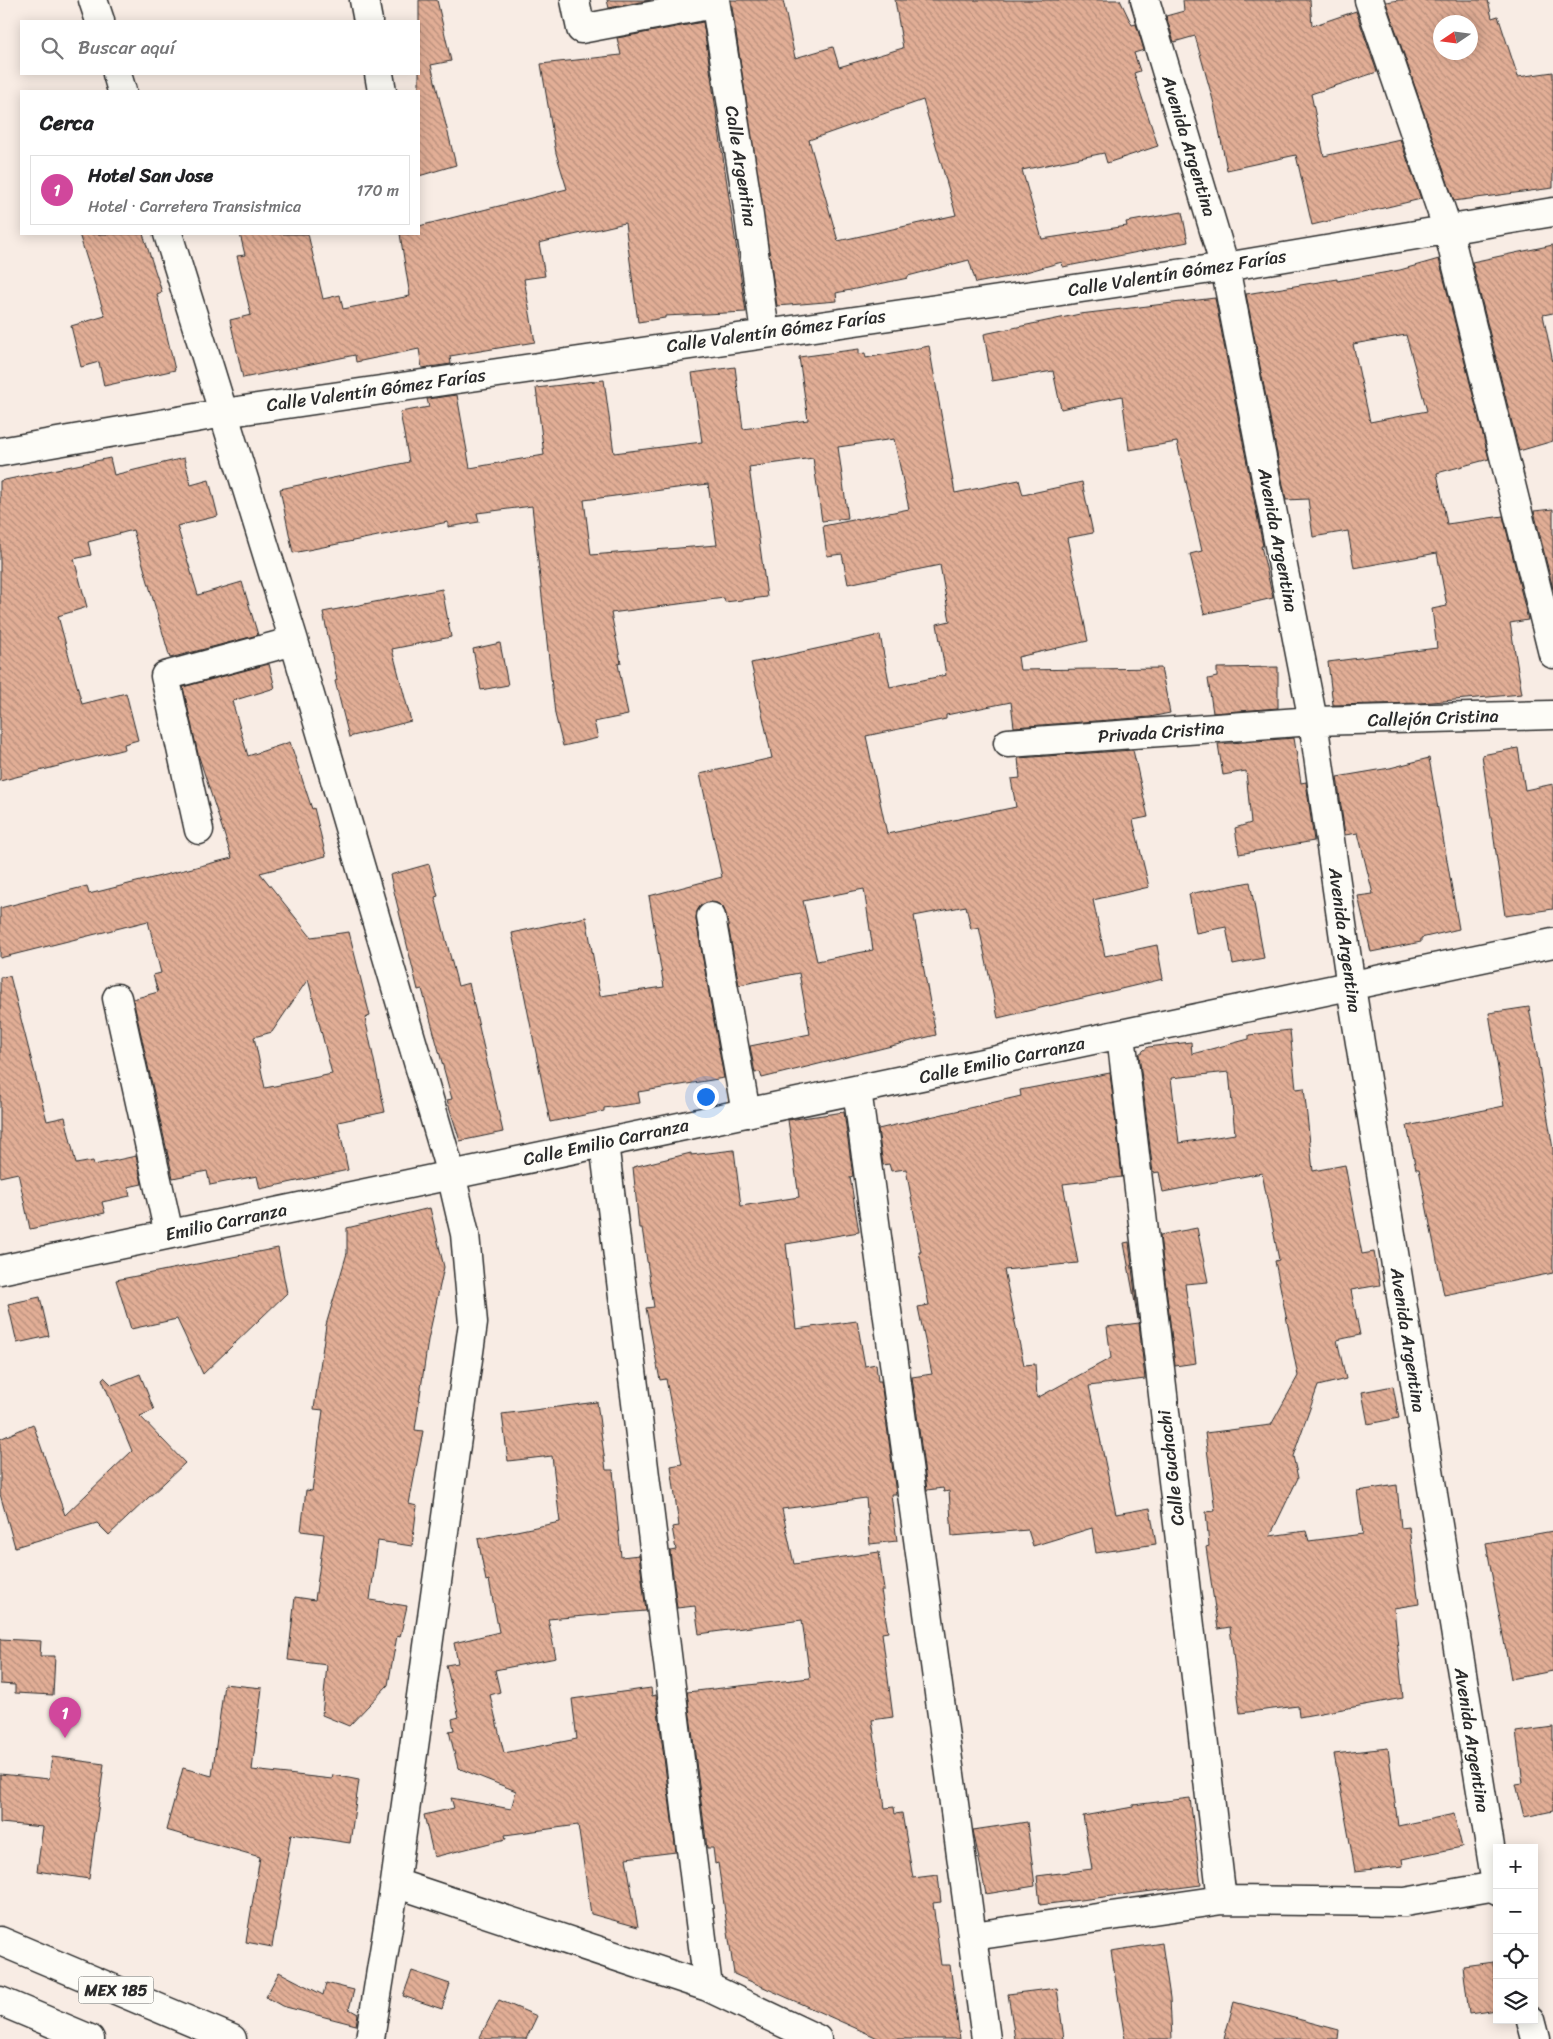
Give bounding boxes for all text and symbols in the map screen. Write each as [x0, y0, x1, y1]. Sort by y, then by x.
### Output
north arrow [1433, 15, 1478, 60]
search box [20, 20, 420, 75]
text: Buscar aquí [78, 31, 175, 64]
icon: search [38, 34, 66, 62]
street label: Avenida Argentina [1152, 70, 1226, 221]
street label: Calle Argentina [716, 103, 767, 230]
text: Cerca [40, 104, 94, 142]
text: Hotel San Jose [88, 159, 213, 192]
text: 1 [54, 176, 60, 205]
text: 170 m [356, 176, 399, 205]
text: Hotel · Carretera Transistmica [88, 192, 301, 221]
street label: Calle Valentín Gómez Farías [1065, 240, 1289, 306]
street label: Calle Valentín Gómez Farías [664, 300, 888, 362]
street label: Calle Valentín Gómez Farías [264, 359, 488, 421]
street label: Avenida Argentina [1248, 464, 1308, 615]
street label: Callejón Cristina [1367, 700, 1499, 736]
street label: Privada Cristina [1097, 712, 1225, 752]
street label: Avenida Argentina [1319, 864, 1371, 1015]
street label: Calle Emilio Carranza [916, 1027, 1089, 1093]
your location [693, 1084, 719, 1110]
street label: Calle Emilio Carranza [520, 1109, 693, 1175]
street label: Emilio Carranza [162, 1193, 290, 1251]
street label: Avenida Argentina [1381, 1264, 1435, 1415]
street label: Calle Guchachi [1148, 1407, 1194, 1528]
street label: Avenida Argentina [1445, 1664, 1499, 1815]
pin: 1 [49, 1697, 81, 1738]
map controls [1493, 1844, 1538, 2024]
button: + [1493, 1844, 1538, 1889]
button: − [1493, 1889, 1538, 1934]
button: locate [1493, 1934, 1538, 1979]
road number: MEX 185 [78, 1976, 154, 2004]
button: layers [1493, 1979, 1538, 2024]

